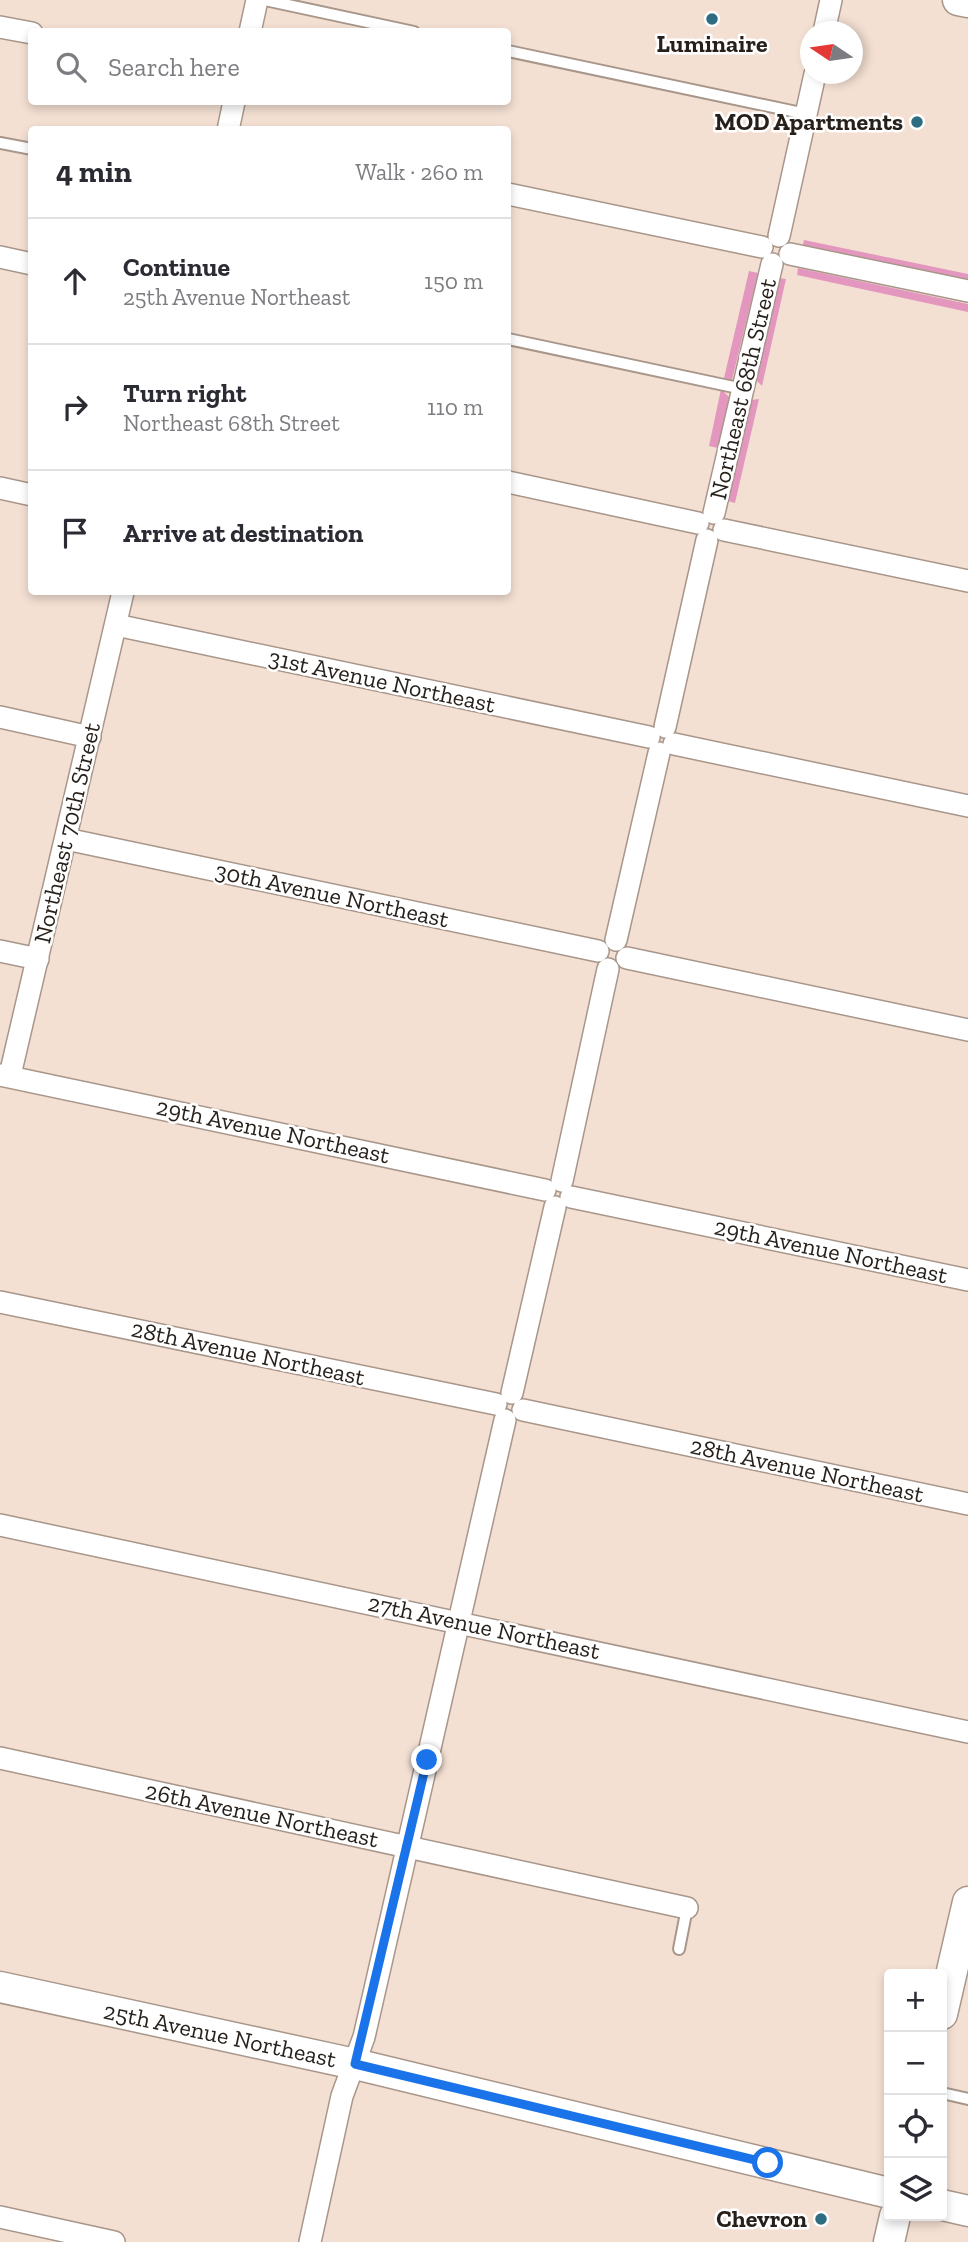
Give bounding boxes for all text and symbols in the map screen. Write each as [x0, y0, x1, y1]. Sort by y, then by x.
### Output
marker: Luminaire [704, 11, 720, 27]
north arrow [800, 21, 863, 84]
search box [28, 28, 511, 105]
place label: Luminaire [656, 29, 768, 58]
icon: search [52, 48, 90, 86]
text: Search here [108, 51, 240, 83]
place label: MOD Apartments [715, 107, 903, 136]
marker: MOD Apartments [909, 114, 925, 130]
text: 4 min [56, 154, 132, 190]
text: Walk · 260 m [355, 158, 483, 186]
text: Continue [123, 251, 230, 283]
icon: ahead [56, 262, 94, 300]
text: 150 m [424, 267, 483, 295]
street label: Northeast 68th Street [703, 275, 782, 502]
text: 25th Avenue Northeast [123, 283, 350, 311]
text: Turn right [123, 377, 246, 409]
icon: right [56, 388, 94, 426]
text: 110 m [427, 393, 483, 421]
text: Northeast 68th Street [123, 409, 340, 437]
icon: arrive [56, 514, 94, 552]
text: Arrive at destination [123, 517, 363, 549]
street label: 31st Avenue Northeast [266, 642, 498, 719]
street label: Northeast 70th Street [27, 720, 106, 946]
street label: 30th Avenue Northeast [213, 856, 452, 933]
street label: 29th Avenue Northeast [154, 1092, 392, 1169]
street label: 29th Avenue Northeast [712, 1212, 950, 1289]
street label: 28th Avenue Northeast [129, 1314, 368, 1391]
street label: 28th Avenue Northeast [688, 1431, 927, 1508]
street label: 27th Avenue Northeast [366, 1588, 603, 1665]
route end [411, 1744, 442, 1775]
street label: 26th Avenue Northeast [143, 1776, 381, 1853]
map controls [884, 1969, 947, 2221]
button: + [884, 1969, 947, 2032]
street label: 25th Avenue Northeast [101, 1996, 339, 2073]
button: − [884, 2032, 947, 2095]
button: locate [884, 2095, 947, 2158]
route start [752, 2147, 783, 2178]
button: layers [884, 2158, 947, 2221]
place label: Chevron [716, 2204, 807, 2233]
marker: Chevron [813, 2211, 829, 2227]

